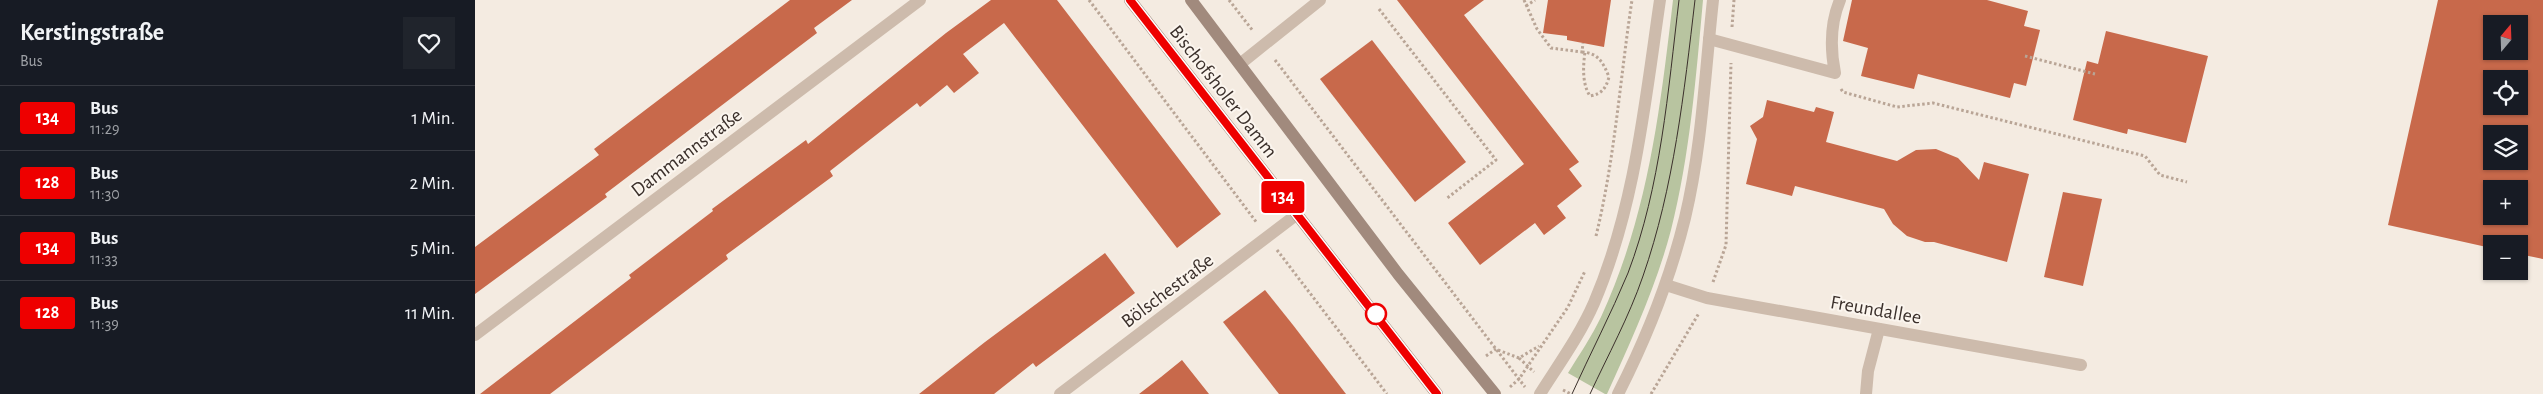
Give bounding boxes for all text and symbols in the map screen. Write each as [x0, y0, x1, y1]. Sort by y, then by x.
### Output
north arrow [2483, 15, 2527, 60]
map controls [2483, 15, 2528, 280]
button: heart [403, 17, 455, 69]
text: Kerstingstraße [20, 21, 164, 45]
street label: Bischofsholer Damm [1166, 22, 1281, 162]
text: Bus [20, 53, 43, 69]
button: locate [2483, 70, 2528, 115]
text: Bus [90, 99, 118, 118]
street label: Dammannstraße [628, 105, 746, 201]
text: 134 [36, 109, 59, 127]
text: 1 Min. [412, 109, 455, 128]
text: 11:29 [90, 121, 119, 137]
button: layers [2483, 125, 2528, 170]
text: Bus [90, 164, 118, 183]
text: 128 [36, 174, 59, 192]
text: 2 Min. [409, 174, 455, 193]
button: + [2483, 180, 2528, 225]
line badge: 134 [1254, 181, 1312, 213]
text: 11:30 [90, 186, 120, 202]
text: 134 [1271, 188, 1295, 206]
text: Bus [90, 229, 118, 248]
button: − [2483, 235, 2528, 280]
text: 134 [36, 239, 59, 257]
text: 5 Min. [410, 239, 455, 258]
street label: Bölschestraße [1118, 250, 1217, 332]
text: 11:33 [90, 251, 118, 267]
street label: Freundallee [1829, 292, 1923, 328]
text: Bus [90, 294, 118, 313]
unlabelled marker [1365, 303, 1387, 325]
text: 128 [36, 304, 59, 322]
text: 11 Min. [405, 304, 455, 323]
text: 11:39 [90, 316, 119, 332]

